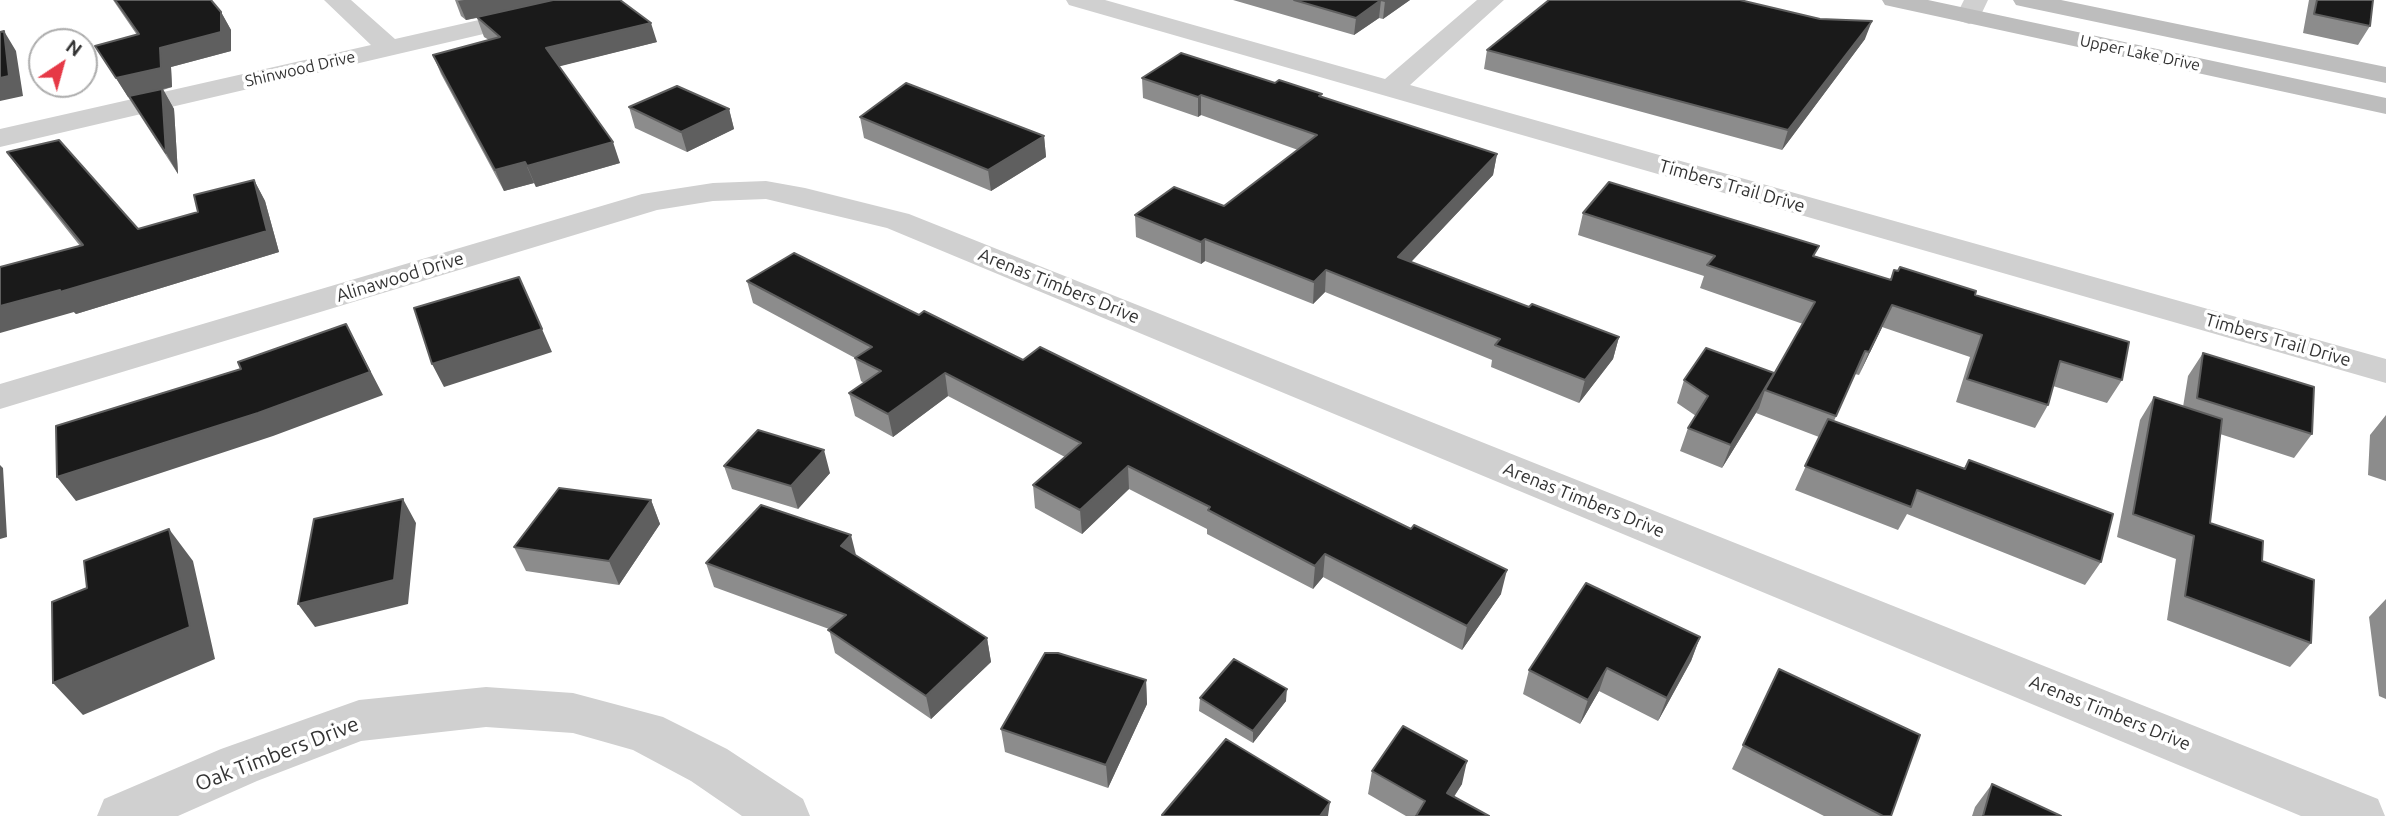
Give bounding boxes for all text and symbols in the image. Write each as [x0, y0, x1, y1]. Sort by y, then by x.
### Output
north arrow [28, 28, 98, 98]
street label: Upper Lake Drive [2078, 31, 2202, 75]
text: N [62, 35, 86, 61]
street label: Shinwood Drive [243, 47, 357, 91]
street label: Timbers Trail Drive [1657, 155, 1807, 217]
street label: Arenas Timbers Drive [975, 244, 1143, 328]
street label: Alinawood Drive [333, 247, 467, 307]
street label: Timbers Trail Drive [2203, 309, 2353, 371]
street label: Arenas Timbers Drive [1500, 458, 1668, 542]
street label: Arenas Timbers Drive [2026, 671, 2194, 755]
street label: Oak Timbers Drive [192, 711, 362, 797]

